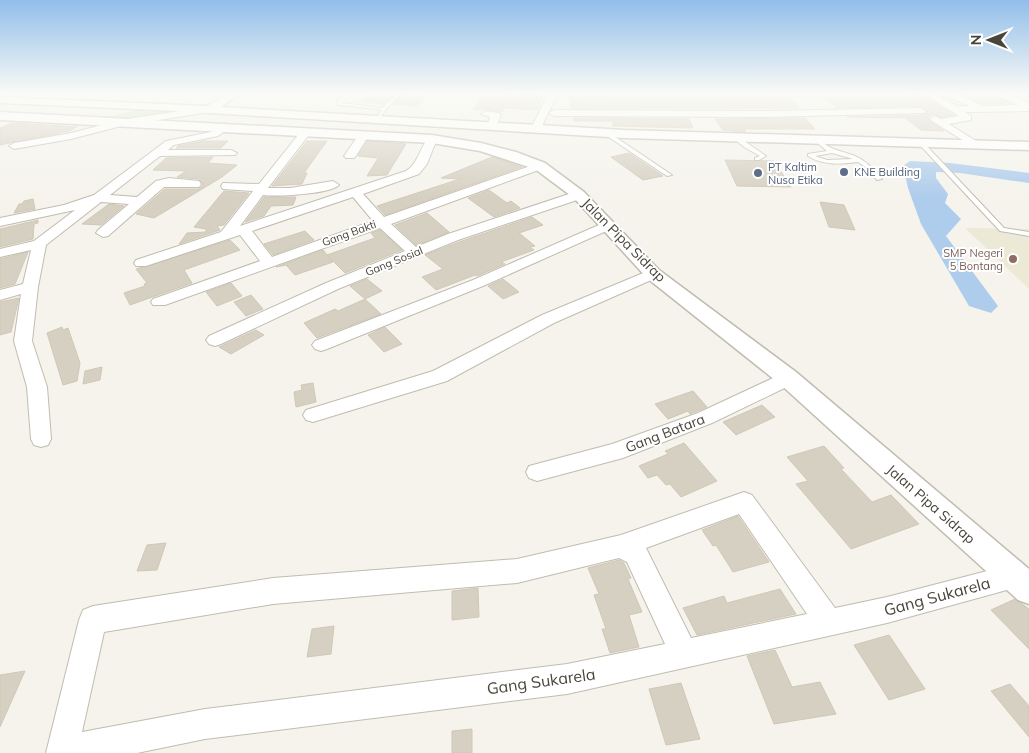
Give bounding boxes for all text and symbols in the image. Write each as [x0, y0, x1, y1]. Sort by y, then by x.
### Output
north arrow [964, 15, 1014, 65]
text: N [967, 35, 985, 45]
place label: PT Kaltim Nusa Etika [768, 160, 823, 187]
place label: KNE Building [854, 165, 920, 179]
marker: KNE Building [838, 166, 850, 178]
marker: PT Kaltim Nusa Etika [752, 167, 764, 179]
street label: Jalan Pipa Sidrap [578, 194, 670, 286]
street label: Gang Bakti [320, 217, 378, 249]
street label: Gang Sosial [363, 243, 425, 279]
place label: SMP Negeri 5 Bontang [943, 246, 1003, 273]
marker: SMP Negeri 5 Bontang [1007, 253, 1019, 265]
street label: Gang Batara [623, 410, 707, 456]
street label: Jalan Pipa Sidrap [883, 461, 979, 547]
street label: Gang Sukarela [882, 572, 992, 620]
street label: Gang Sukarela [485, 663, 597, 699]

